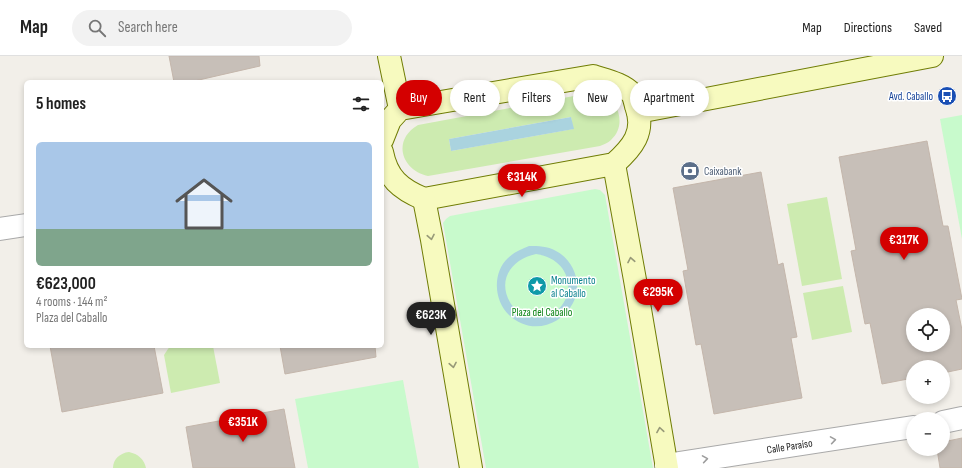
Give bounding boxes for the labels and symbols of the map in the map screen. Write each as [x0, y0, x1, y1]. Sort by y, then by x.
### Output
bus stop icon: Avd. Caballo [936, 85, 958, 107]
place label: Avd. Caballo [888, 90, 933, 103]
bank icon: Caixabank [679, 160, 701, 182]
pin: €314K [494, 164, 550, 198]
place label: Caixabank [704, 165, 742, 178]
pin: €317K [876, 227, 932, 261]
one-way arrow [427, 234, 435, 240]
one-way arrow [628, 257, 636, 263]
place label: Monumento al Caballo [551, 274, 596, 300]
place icon: Monumento al Caballo [526, 275, 548, 297]
pin: €295K [630, 279, 686, 313]
pin: €623K [403, 302, 459, 336]
park label: Plaza del Caballo [512, 306, 573, 319]
one-way arrow [448, 362, 457, 368]
pin: €351K [215, 409, 271, 443]
one-way arrow [656, 426, 665, 433]
street label: Calle Paraíso [766, 436, 814, 456]
one-way arrow [830, 436, 836, 445]
one-way arrow [702, 455, 708, 464]

